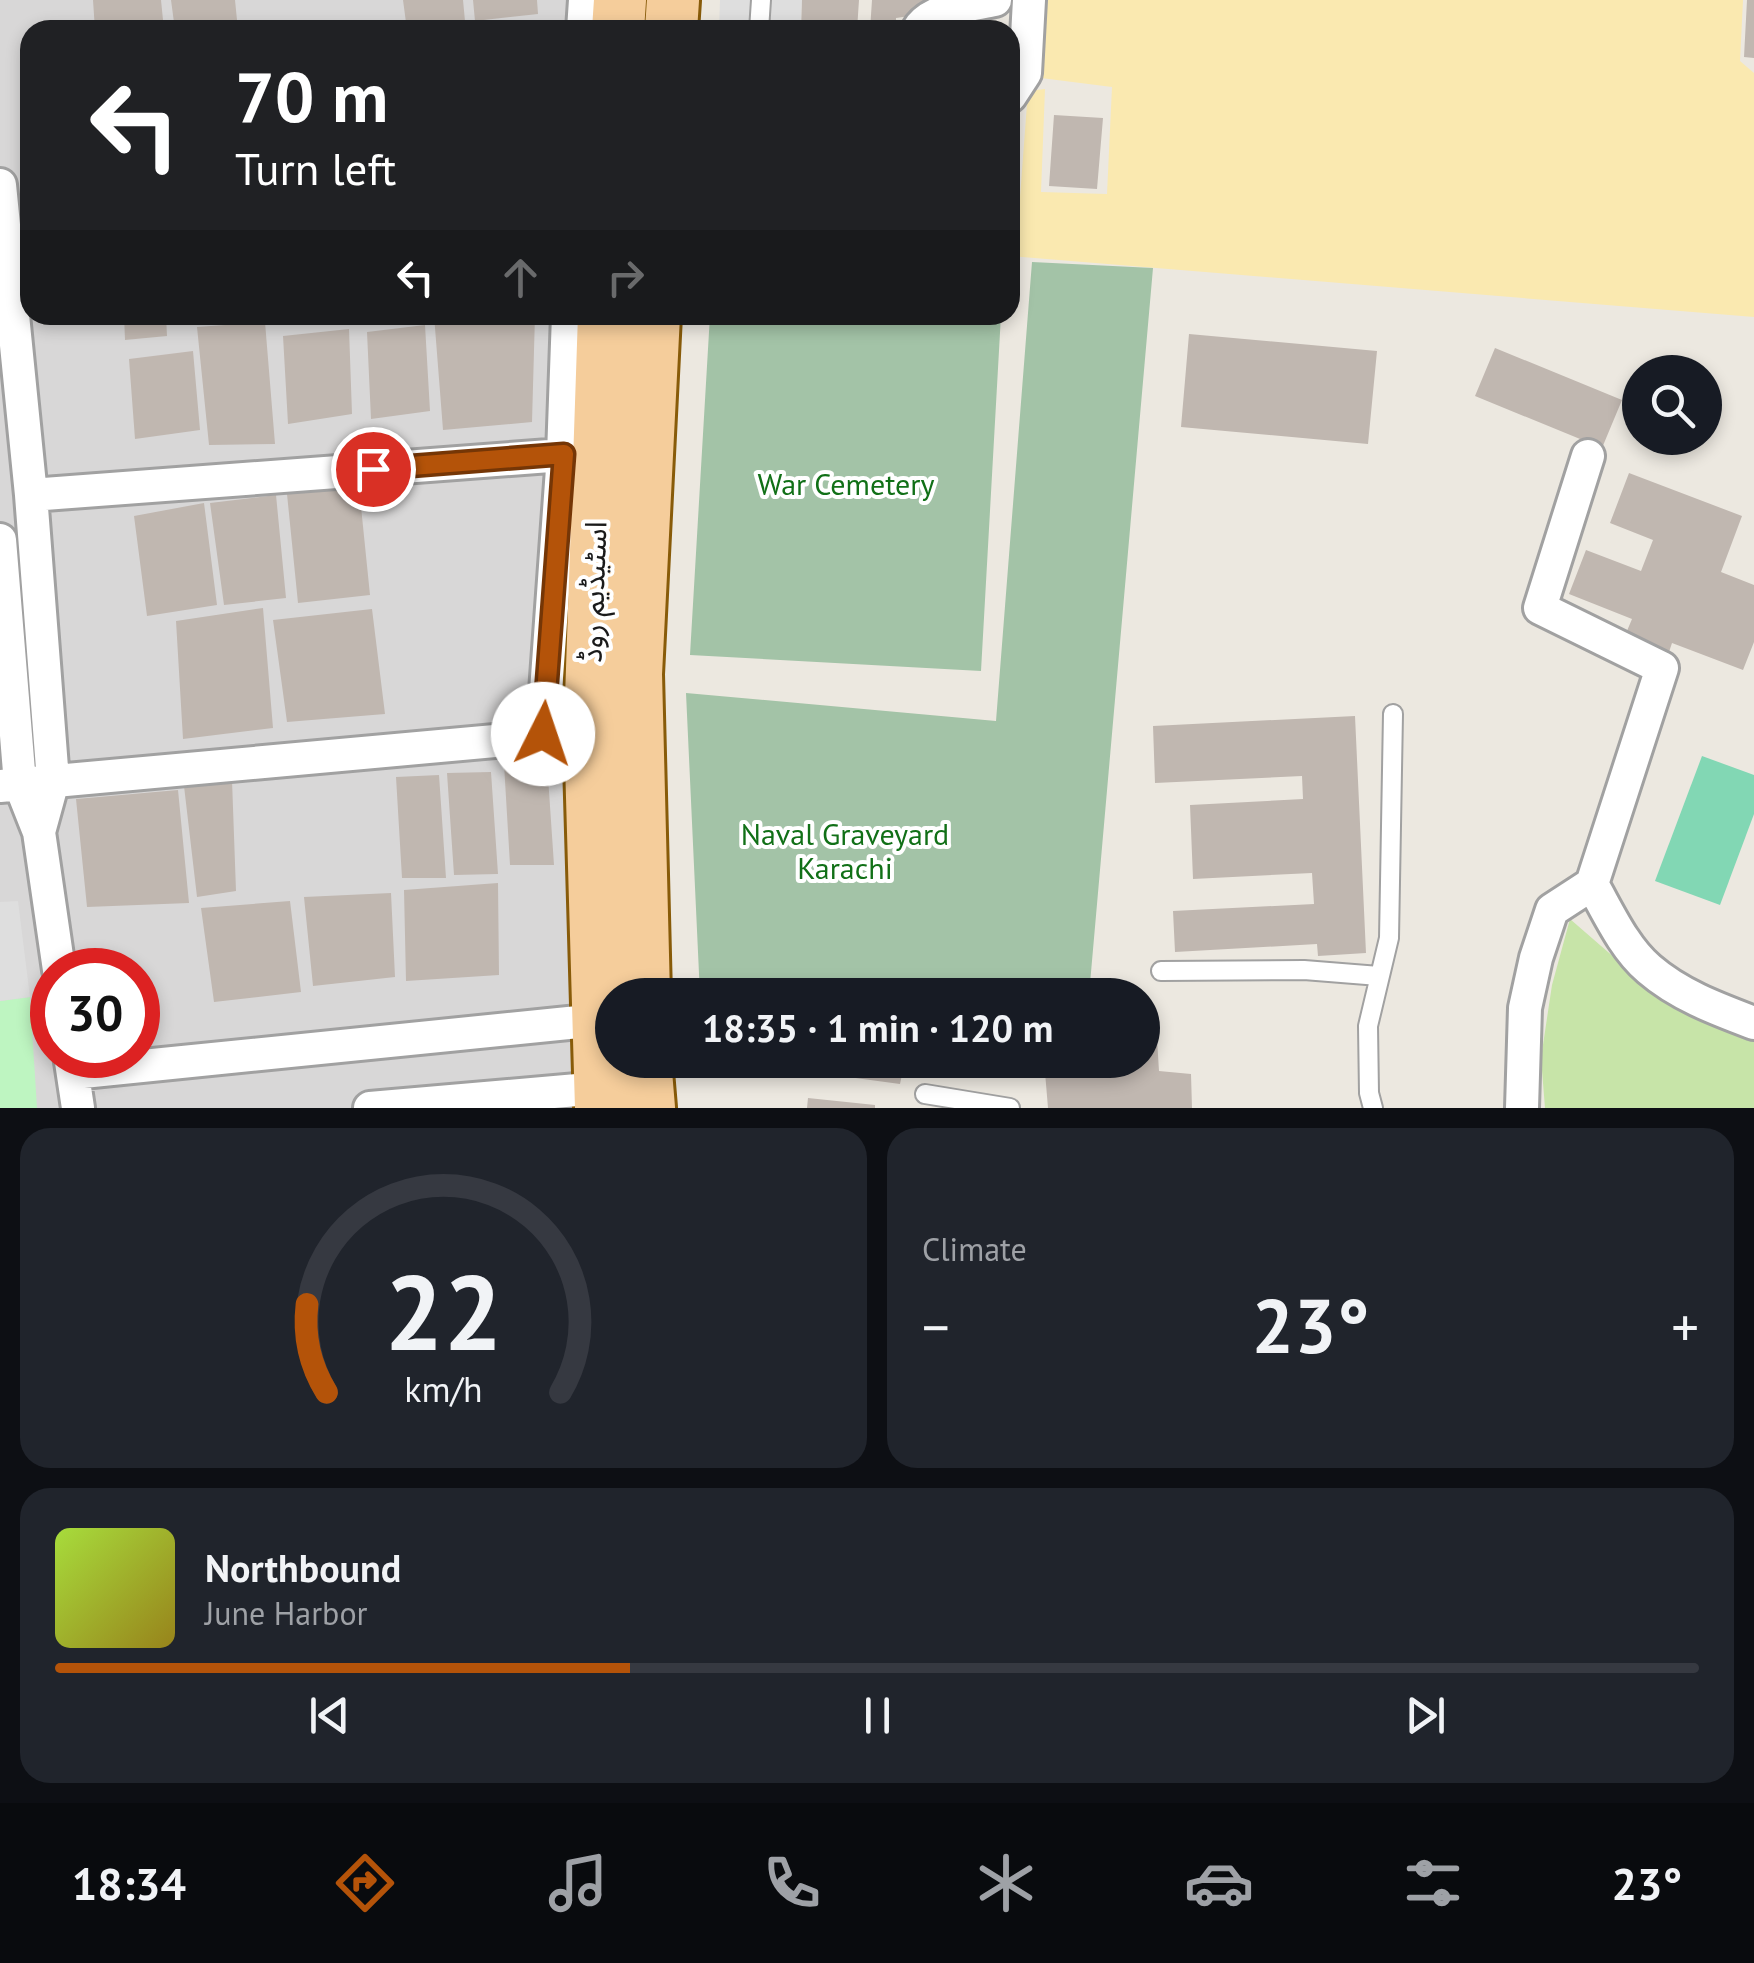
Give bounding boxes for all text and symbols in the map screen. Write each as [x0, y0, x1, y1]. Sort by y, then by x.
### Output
text: 70 m [235, 51, 388, 141]
icon: left [70, 60, 200, 190]
text: Turn left [235, 139, 396, 197]
icon: left [388, 250, 443, 305]
icon: ahead [493, 250, 548, 305]
icon: right [598, 250, 653, 305]
map controls [1622, 355, 1722, 455]
button: search [1622, 355, 1722, 455]
pin [331, 427, 416, 512]
icon: arrive [346, 442, 401, 497]
park label: War Cemetery [758, 464, 934, 503]
street label: اسٹیڈیم روڈ [571, 521, 619, 664]
position arrow [491, 682, 595, 786]
park label: Naval Graveyard Karachi [741, 814, 949, 887]
speed limit sign: 30 [30, 948, 160, 1078]
text: 18:35 · 1 min · 120 m [702, 1003, 1053, 1052]
text: Climate [922, 1228, 1027, 1270]
text: 22 [385, 1244, 502, 1379]
text: 23° [1252, 1277, 1369, 1374]
text: − [922, 1291, 950, 1362]
text: + [1671, 1291, 1699, 1362]
text: km/h [404, 1366, 483, 1412]
text: Northbound [205, 1543, 401, 1592]
text: June Harbor [205, 1592, 367, 1634]
icon: previous [302, 1688, 357, 1743]
icon: pause [850, 1688, 905, 1743]
icon: next [1398, 1688, 1453, 1743]
icon: directions [330, 1848, 400, 1918]
icon: music [543, 1848, 613, 1918]
icon: phone [757, 1848, 827, 1918]
icon: climate [971, 1848, 1041, 1918]
icon: car [1184, 1848, 1254, 1918]
icon: filters [1398, 1848, 1468, 1918]
text: 18:34 [72, 1854, 186, 1912]
text: 23° [1611, 1854, 1682, 1912]

